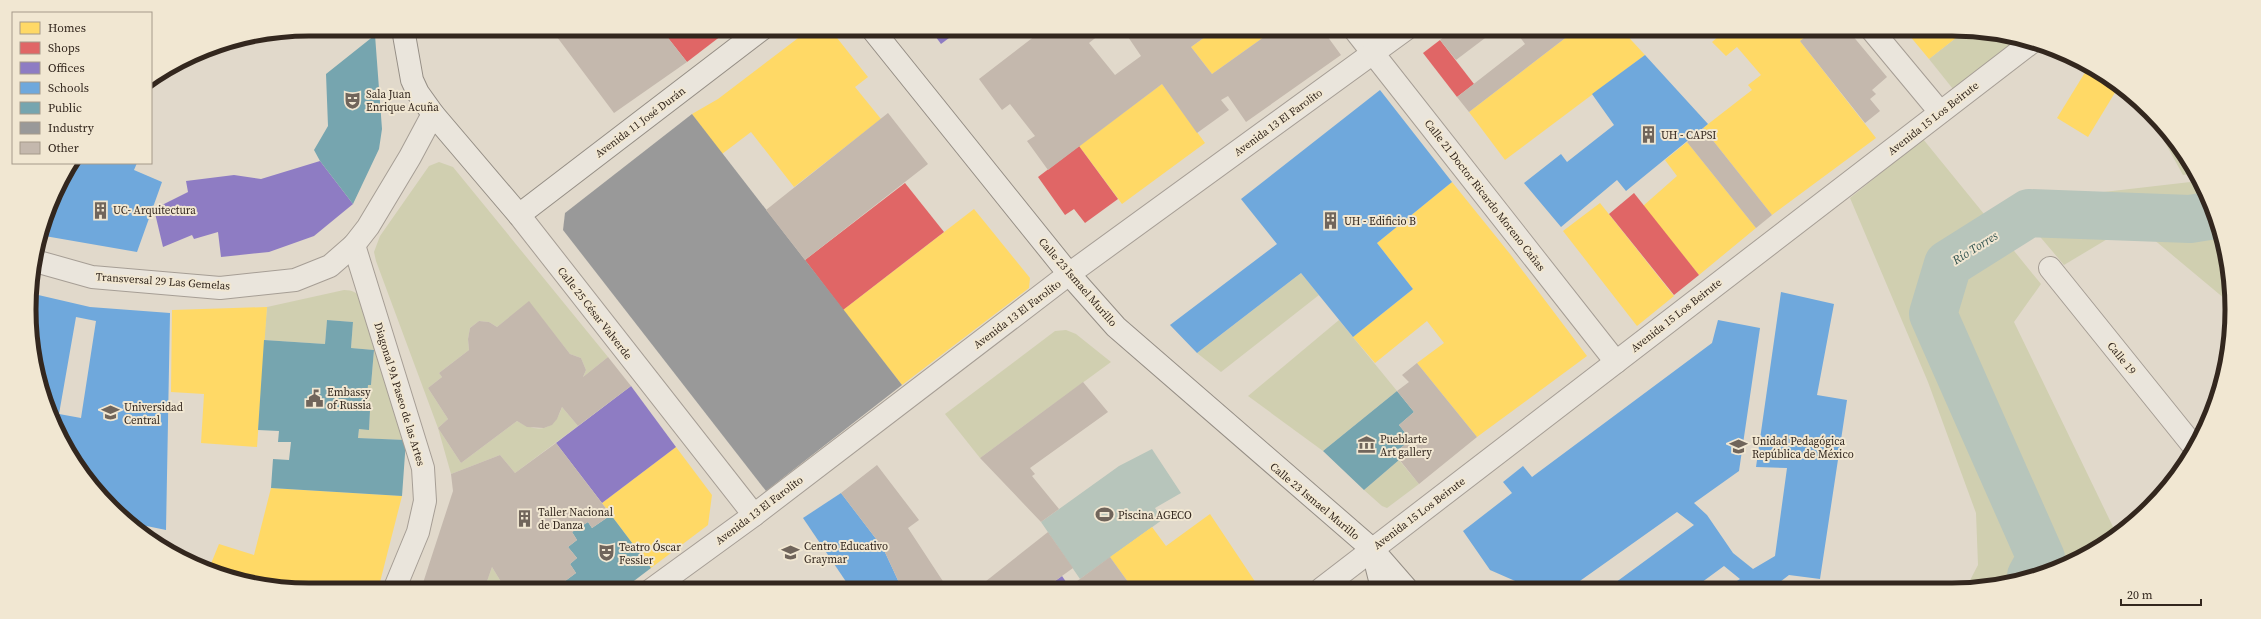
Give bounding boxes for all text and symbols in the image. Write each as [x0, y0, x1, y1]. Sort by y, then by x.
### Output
legend [12, 12, 152, 164]
text: Homes [48, 20, 86, 36]
text: Shops [48, 40, 80, 56]
text: Offices [48, 60, 85, 76]
street label: Avenida 15 Los Beirute [1885, 78, 1982, 159]
text: Schools [48, 80, 89, 96]
street label: Avenida 11 José Durán [592, 83, 689, 161]
street label: Avenida 13 El Farolito [1231, 85, 1326, 160]
place label: Sala Juan Enrique Acuña [366, 87, 439, 115]
theatre icon: Sala Juan Enrique Acuña [343, 90, 363, 110]
text: Public [48, 100, 82, 116]
street label: Calle 21 Doctor Ricardo Moreno Cañas [1421, 117, 1549, 274]
text: Industry [48, 120, 95, 136]
building icon: UH - CAPSI [1638, 125, 1658, 145]
place label: UH - CAPSI [1661, 128, 1716, 143]
text: Other [48, 140, 79, 156]
building icon: UC- Arquitectura [90, 200, 110, 220]
place label: UC- Arquitectura [113, 203, 196, 218]
building icon: UH - Edificio B [1321, 211, 1341, 231]
place label: UH - Edificio B [1344, 214, 1416, 229]
water label: Río Torres [1948, 227, 2001, 269]
street label: Calle 23 Ismael Murillo [1035, 235, 1120, 330]
street label: Calle 25 César Valverde [554, 264, 636, 363]
street label: Transversal 29 Las Gemelas [95, 269, 231, 294]
street label: Avenida 15 Los Beirute [1628, 275, 1725, 356]
street label: Avenida 13 El Farolito [970, 277, 1064, 352]
street label: Diagonal 9A Paseo de las Artes [371, 321, 429, 468]
street label: Calle 19 [2104, 339, 2139, 378]
place label: Embassy of Russia [327, 385, 372, 413]
public building icon: Embassy of Russia [304, 388, 324, 408]
place label: Universidad Central [124, 400, 184, 428]
school or university icon: Universidad Central [101, 403, 121, 423]
place label: Pueblarte Art gallery [1380, 432, 1432, 460]
place label: Unidad Pedagógica República de México [1752, 434, 1854, 462]
museum icon: Pueblarte Art gallery [1357, 435, 1377, 455]
school or university icon: Unidad Pedagógica República de México [1729, 437, 1749, 457]
street label: Calle 23 Ismael Murillo [1267, 459, 1363, 543]
street label: Avenida 13 El Farolito [712, 473, 806, 548]
street label: Avenida 15 Los Beirute [1370, 474, 1469, 553]
place label: Taller Nacional de Danza [538, 505, 613, 533]
sports icon: Piscina AGECO [1095, 505, 1115, 525]
building icon: Taller Nacional de Danza [515, 508, 535, 528]
place label: Piscina AGECO [1118, 508, 1192, 523]
place label: Centro Educativo Graymar [804, 539, 888, 567]
place label: Teatro Óscar Fessler [619, 540, 681, 568]
school or university icon: Centro Educativo Graymar [781, 542, 801, 562]
theatre icon: Teatro Óscar Fessler [596, 543, 616, 563]
scale bar [2121, 581, 2201, 607]
text: 20 m [2127, 587, 2153, 603]

